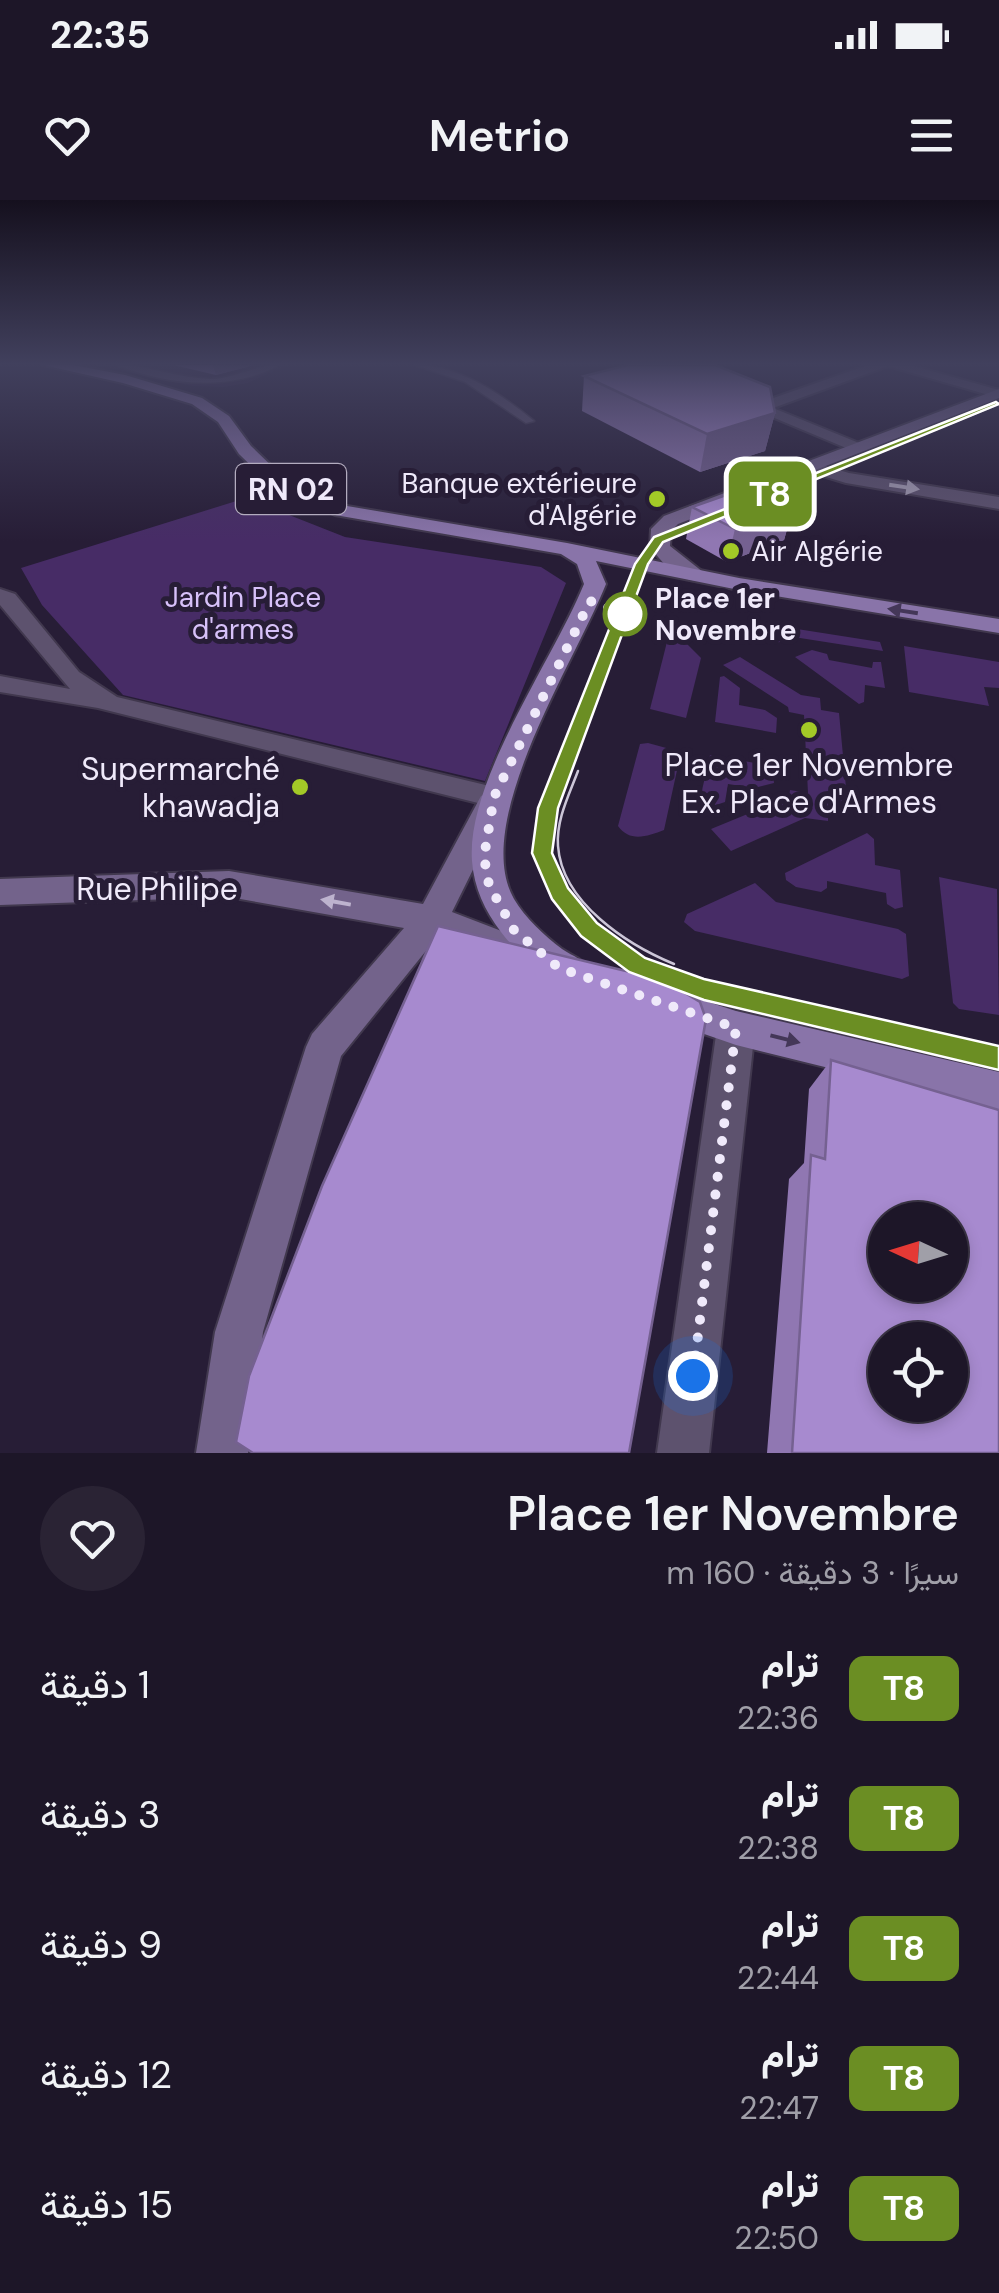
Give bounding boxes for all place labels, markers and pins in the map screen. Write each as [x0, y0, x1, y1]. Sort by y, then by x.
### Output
place label: Banque extérieure d'Algérie [401, 465, 637, 534]
marker: Banque extérieure d'Algérie [646, 488, 668, 510]
place label: Air Algérie [751, 533, 883, 570]
marker: Air Algérie [720, 540, 742, 562]
place label: Place 1er Novembre [655, 580, 797, 649]
marker: Place 1er Novembre [604, 593, 646, 635]
marker: Place 1er Novembre Ex. Place d'Armes [798, 719, 820, 741]
place label: Place 1er Novembre Ex. Place d'Armes [664, 744, 954, 823]
place label: Supermarché khawadja [81, 748, 280, 827]
marker: Supermarché khawadja [289, 776, 311, 798]

